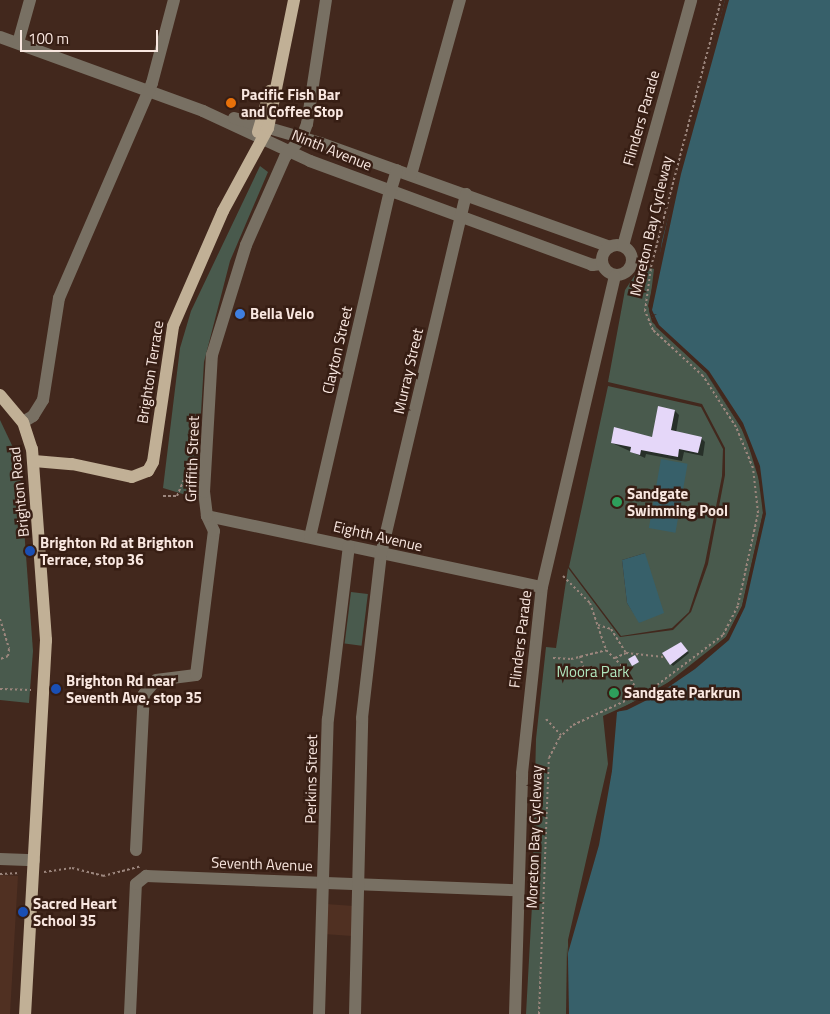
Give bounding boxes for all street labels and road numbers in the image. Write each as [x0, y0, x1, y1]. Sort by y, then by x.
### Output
street label: Flinders Parade [619, 68, 663, 168]
street label: Ninth Avenue [289, 126, 375, 174]
street label: Moreton Bay Cycleway [626, 154, 676, 298]
street label: Clayton Street [318, 304, 356, 396]
street label: Brighton Terrace [133, 319, 167, 425]
street label: Murray Street [389, 326, 427, 416]
street label: Griffith Street [182, 416, 202, 502]
street label: Brighton Road [5, 446, 33, 538]
street label: Eighth Avenue [332, 517, 424, 555]
street label: Flinders Parade [505, 589, 535, 689]
street label: Perkins Street [301, 734, 321, 824]
street label: Moreton Bay Cycleway [523, 765, 545, 909]
street label: Seventh Avenue [211, 853, 313, 875]

